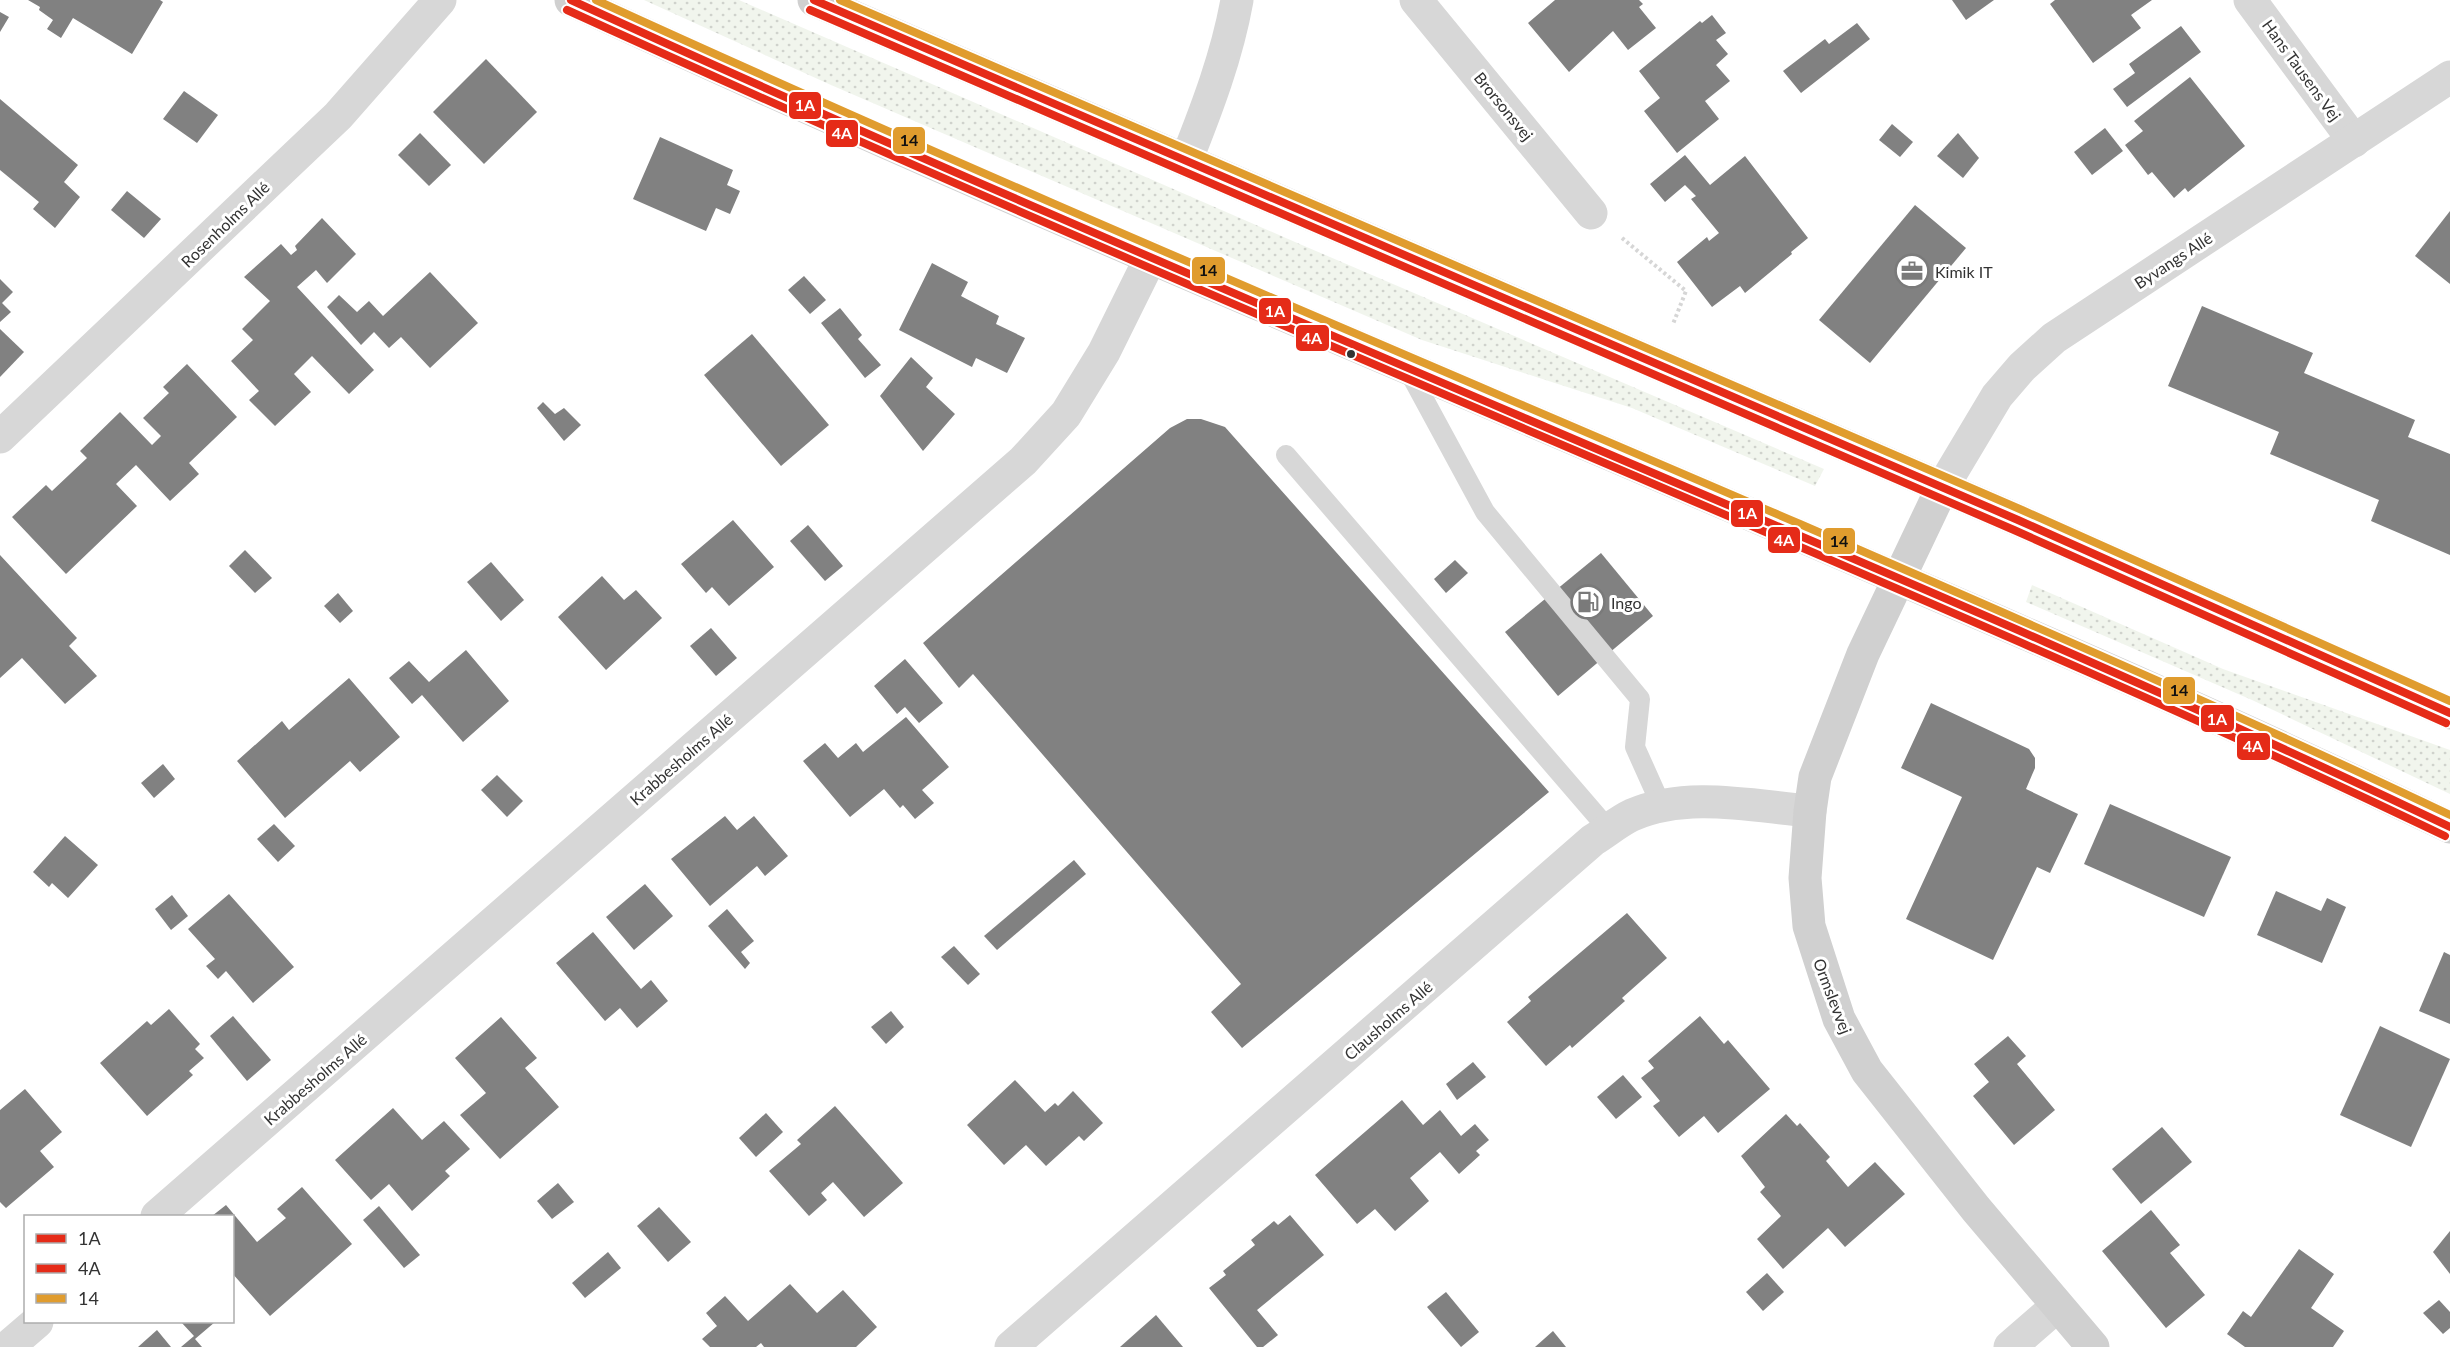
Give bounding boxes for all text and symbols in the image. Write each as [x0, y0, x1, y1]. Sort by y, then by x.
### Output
street label: Hans Tausens Vej [2259, 16, 2345, 124]
street label: Brorsonsvej [1471, 68, 1537, 144]
line badge: 1A [788, 91, 822, 120]
text: 1A [795, 95, 816, 114]
line badge: 4A [825, 119, 859, 148]
text: 4A [832, 123, 853, 142]
line badge: 14 [892, 126, 926, 155]
text: 14 [900, 130, 918, 149]
street label: Rosenholms Allé [177, 177, 273, 271]
street label: Byvangs Allé [2131, 228, 2215, 292]
office icon: Kimik IT [1894, 253, 1930, 289]
line badge: 14 [1191, 256, 1226, 285]
text: 14 [1199, 260, 1217, 279]
place label: Kimik IT [1935, 262, 1993, 281]
line badge: 1A [1258, 297, 1292, 325]
text: 1A [1265, 301, 1286, 320]
line badge: 4A [1295, 324, 1330, 352]
text: 4A [1302, 328, 1323, 347]
unlabelled marker [1345, 348, 1357, 360]
line badge: 1A [1730, 499, 1764, 528]
text: 1A [1737, 503, 1758, 522]
line badge: 4A [1767, 526, 1801, 554]
line badge: 14 [1822, 527, 1856, 555]
text: 4A [1774, 530, 1795, 549]
text: 14 [1830, 531, 1848, 550]
fuel station icon: Ingo [1570, 584, 1606, 620]
place label: Ingo [1611, 593, 1642, 612]
line badge: 14 [2162, 676, 2196, 705]
text: 14 [2170, 680, 2188, 699]
line badge: 1A [2200, 704, 2235, 733]
street label: Krabbesholms Allé [626, 709, 736, 809]
text: 1A [2207, 709, 2228, 728]
line badge: 4A [2236, 732, 2271, 761]
text: 4A [2243, 736, 2264, 755]
street label: Ormslevvej [1810, 956, 1856, 1036]
street label: Clausholms Allé [1340, 977, 1436, 1063]
street label: Krabbesholms Allé [260, 1029, 370, 1129]
legend [24, 1215, 234, 1323]
text: 1A [78, 1227, 101, 1249]
text: 4A [78, 1257, 101, 1279]
text: 14 [78, 1287, 99, 1309]

